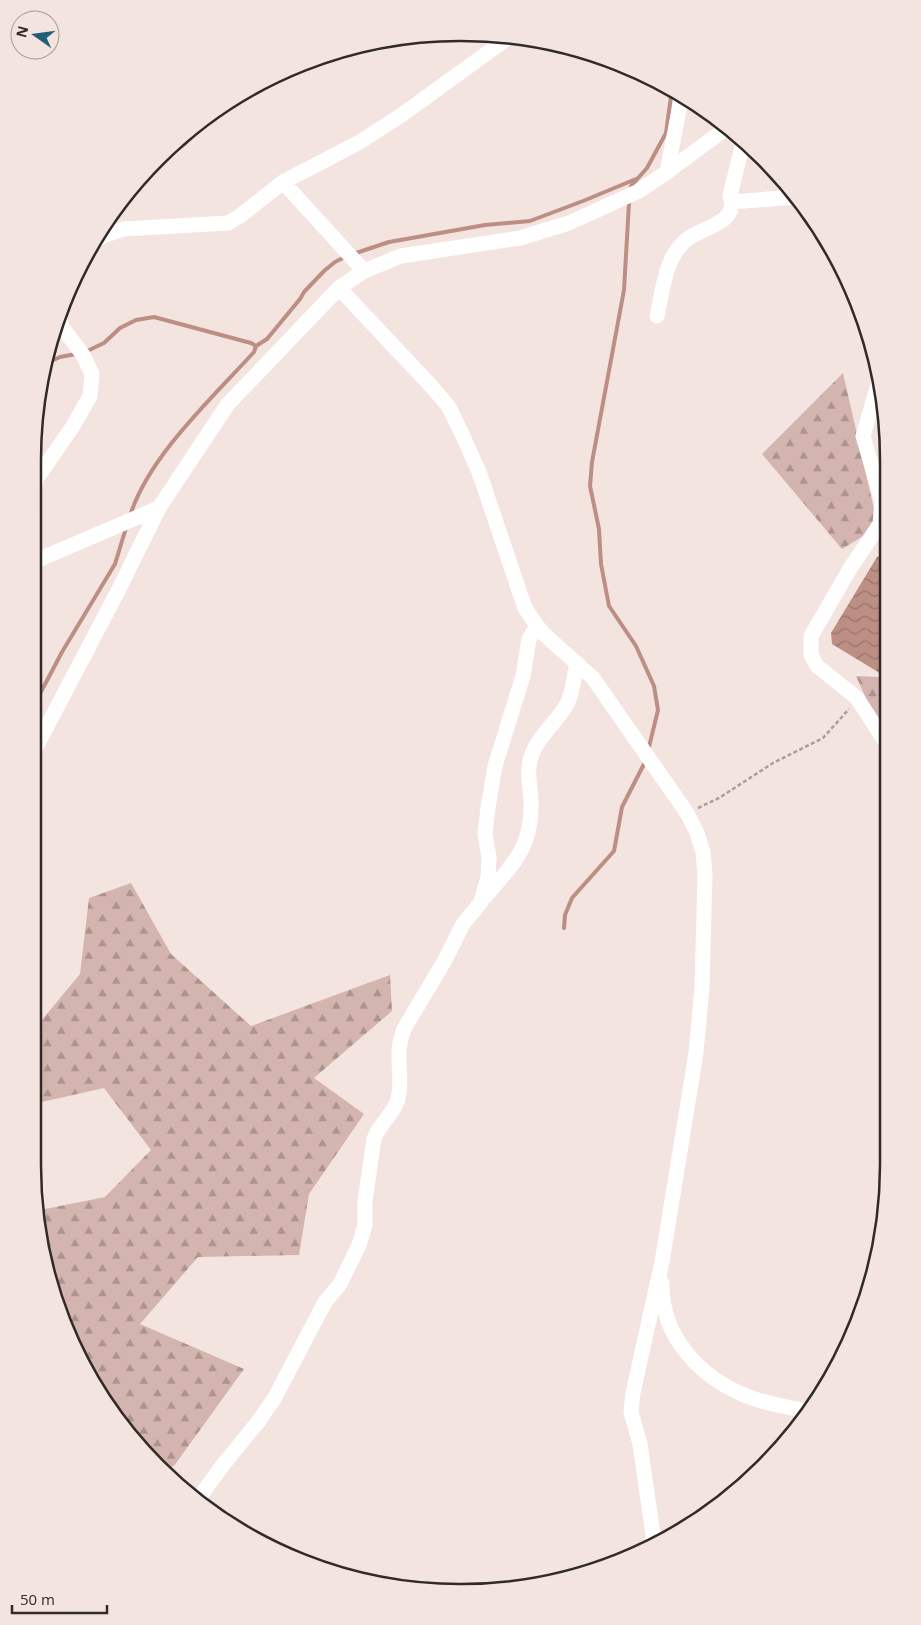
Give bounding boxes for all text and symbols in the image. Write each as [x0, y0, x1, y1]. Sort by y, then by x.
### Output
north arrow [10, 10, 60, 60]
text: N [11, 24, 32, 40]
scale bar [12, 1582, 108, 1614]
text: 50 m [20, 1589, 55, 1609]

